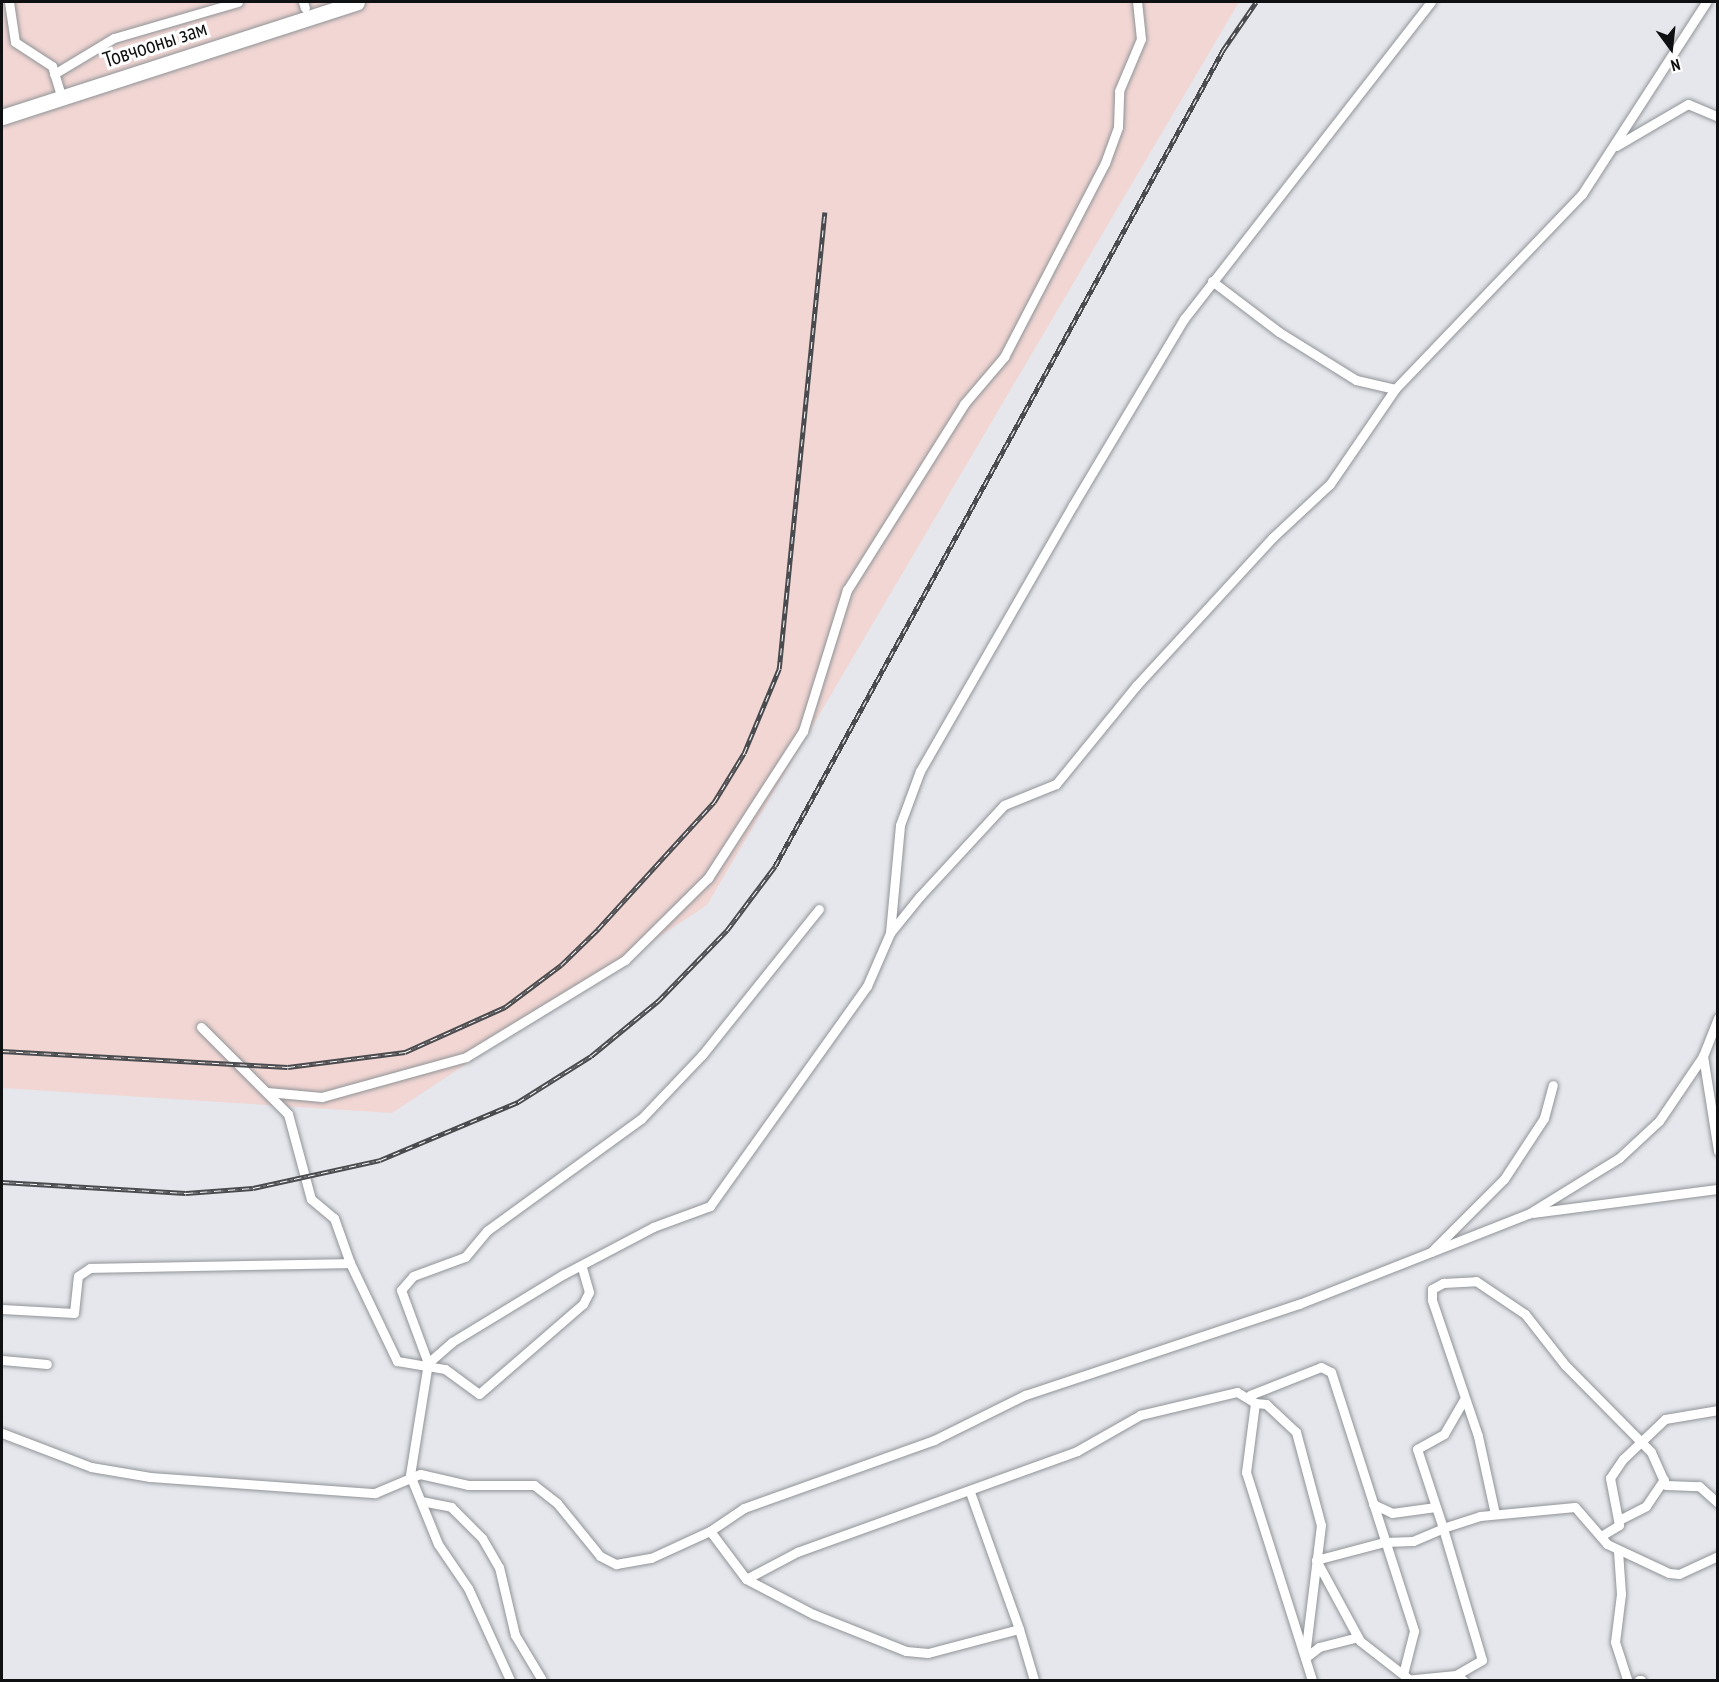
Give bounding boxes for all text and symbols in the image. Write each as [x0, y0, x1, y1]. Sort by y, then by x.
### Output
street label: Товчооны зам [100, 15, 210, 73]
north arrow [1641, 18, 1701, 78]
text: N [1669, 55, 1682, 76]

